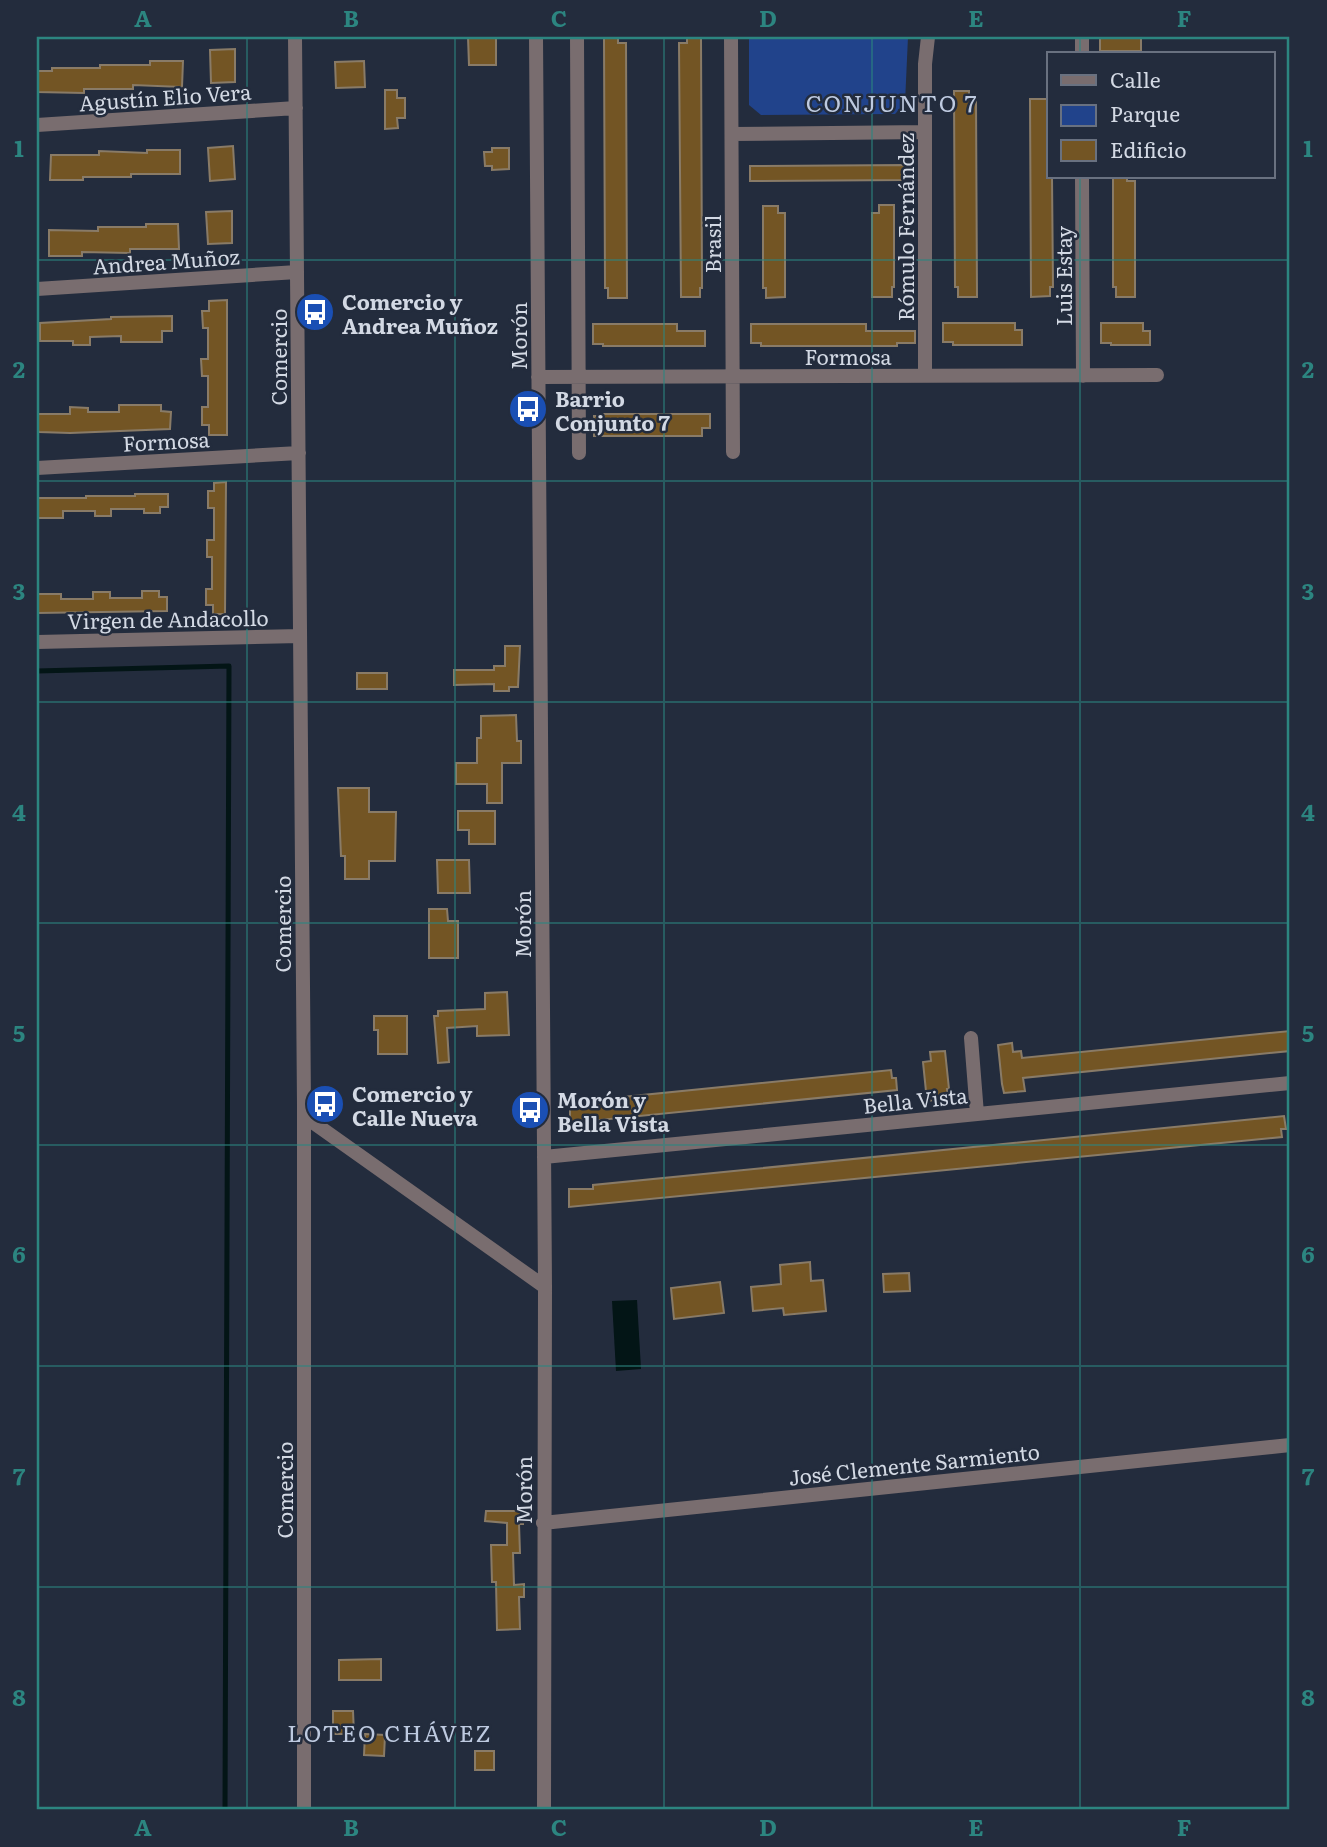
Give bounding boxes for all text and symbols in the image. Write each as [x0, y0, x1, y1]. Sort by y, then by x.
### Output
text: A [134, 0, 152, 34]
text: B [343, 0, 359, 34]
text: C [551, 0, 567, 34]
text: D [759, 0, 777, 34]
text: E [968, 0, 984, 34]
text: F [1177, 0, 1192, 34]
legend [1047, 52, 1274, 178]
text: Calle [1110, 63, 1161, 94]
street label: Agustín Elio Vera [78, 74, 253, 117]
district label: CONJUNTO 7 [806, 85, 978, 119]
text: Parque [1110, 97, 1180, 128]
text: 1 [14, 130, 24, 164]
text: 1 [1303, 130, 1313, 164]
street label: Rómulo Fernández [889, 133, 920, 321]
text: Edificio [1110, 133, 1186, 164]
street label: Brasil [696, 215, 727, 273]
street label: Luis Estay [1047, 225, 1078, 326]
street label: Andrea Muñoz [91, 239, 241, 281]
place label: Comercio y Andrea Muñoz [342, 285, 498, 340]
bus stop icon: Comercio y Andrea Muñoz [294, 291, 336, 333]
street label: Morón [502, 302, 533, 370]
street label: Comercio [262, 308, 293, 406]
street label: Formosa [804, 340, 892, 371]
text: 2 [13, 351, 25, 385]
text: 2 [1302, 351, 1314, 385]
place label: Barrio Conjunto 7 [555, 382, 670, 437]
bus stop icon: Barrio Conjunto 7 [507, 388, 549, 430]
street label: Formosa [122, 422, 211, 458]
text: 3 [13, 573, 25, 607]
text: 3 [1302, 573, 1314, 607]
street label: Virgen de Andacollo [67, 601, 269, 635]
text: 4 [12, 794, 26, 828]
text: 4 [1301, 794, 1315, 828]
street label: Comercio [266, 875, 297, 973]
street label: Morón [506, 890, 537, 958]
text: 5 [13, 1015, 25, 1049]
text: 5 [1302, 1015, 1314, 1049]
place label: Comercio y Calle Nueva [352, 1077, 479, 1132]
street label: Bella Vista [861, 1078, 970, 1120]
bus stop icon: Comercio y Calle Nueva [304, 1083, 346, 1125]
place label: Morón y Bella Vista [557, 1083, 671, 1138]
bus stop icon: Morón y Bella Vista [509, 1089, 551, 1131]
text: 6 [12, 1236, 26, 1270]
text: 6 [1301, 1236, 1315, 1270]
street label: José Clemente Sarmiento [787, 1434, 1041, 1492]
street label: Comercio [268, 1441, 299, 1539]
street label: Morón [507, 1456, 538, 1524]
text: 7 [13, 1458, 26, 1492]
text: 7 [1302, 1458, 1315, 1492]
text: 8 [12, 1679, 26, 1713]
text: 8 [1301, 1679, 1315, 1713]
district label: LOTEO CHÁVEZ [287, 1715, 493, 1749]
text: A [134, 1809, 152, 1843]
text: B [343, 1809, 359, 1843]
text: C [551, 1809, 567, 1843]
text: D [759, 1809, 777, 1843]
text: E [968, 1809, 984, 1843]
text: F [1177, 1809, 1192, 1843]

